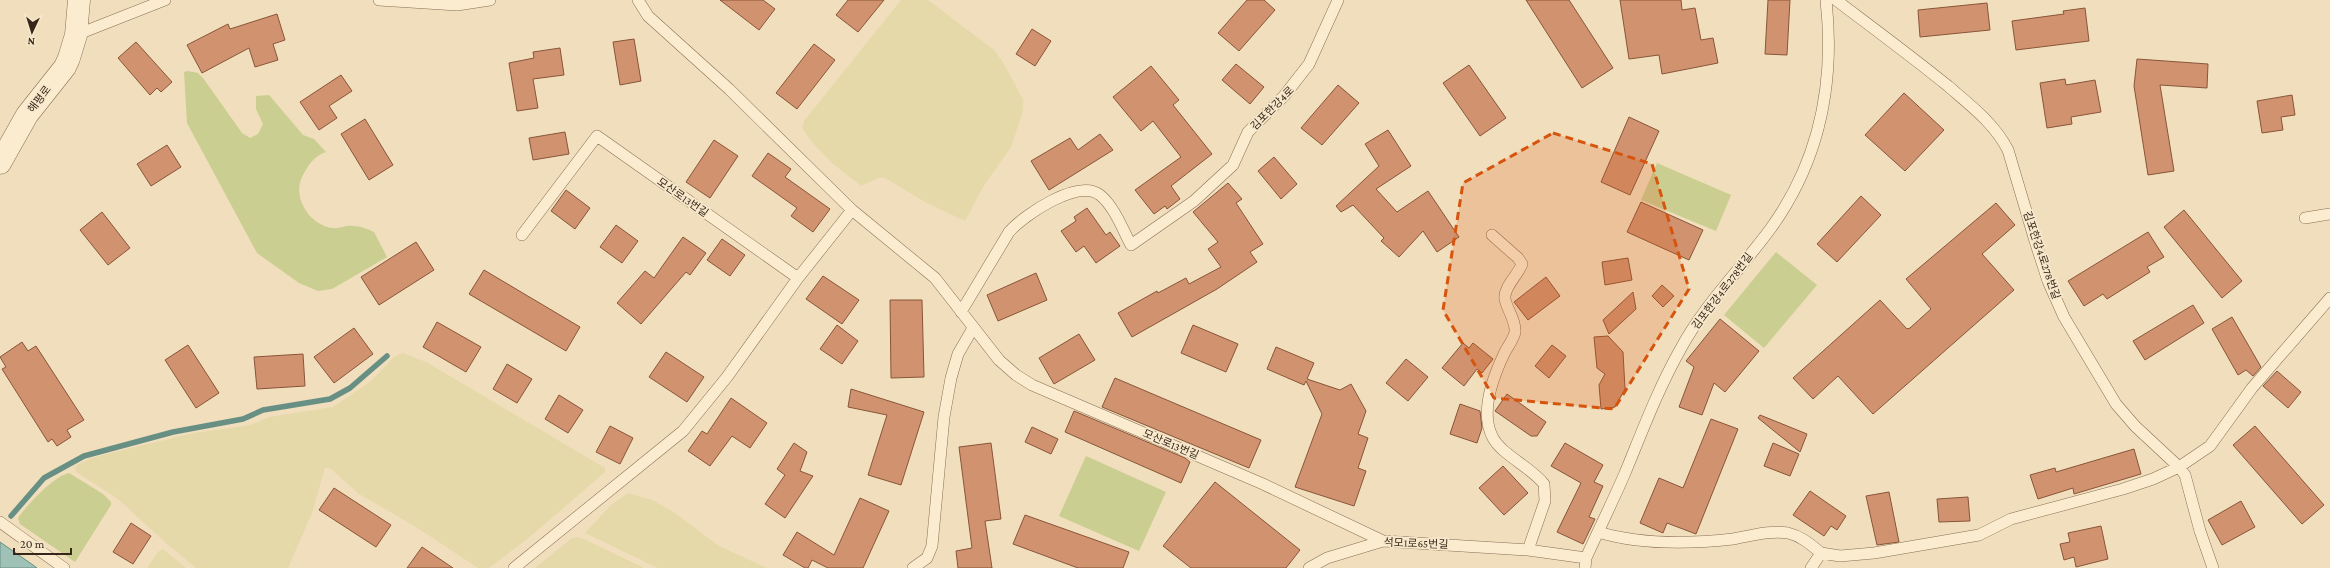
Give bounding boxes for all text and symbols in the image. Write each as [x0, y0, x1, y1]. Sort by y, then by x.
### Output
north arrow [12, 12, 52, 52]
text: N [27, 36, 35, 48]
street label: 해평로 [25, 83, 53, 115]
street label: 김포한강4로 [1248, 84, 1296, 132]
street label: 모산로13번길 [655, 175, 711, 219]
street label: 김포한강4로278번길 [2021, 209, 2063, 301]
street label: 김포한강4로278번길 [1689, 250, 1755, 332]
street label: 모산로13번길 [1141, 427, 1201, 461]
scale bar [14, 530, 71, 556]
street label: 석모1로65번길 [1383, 536, 1449, 550]
text: 20 m [20, 537, 45, 551]

